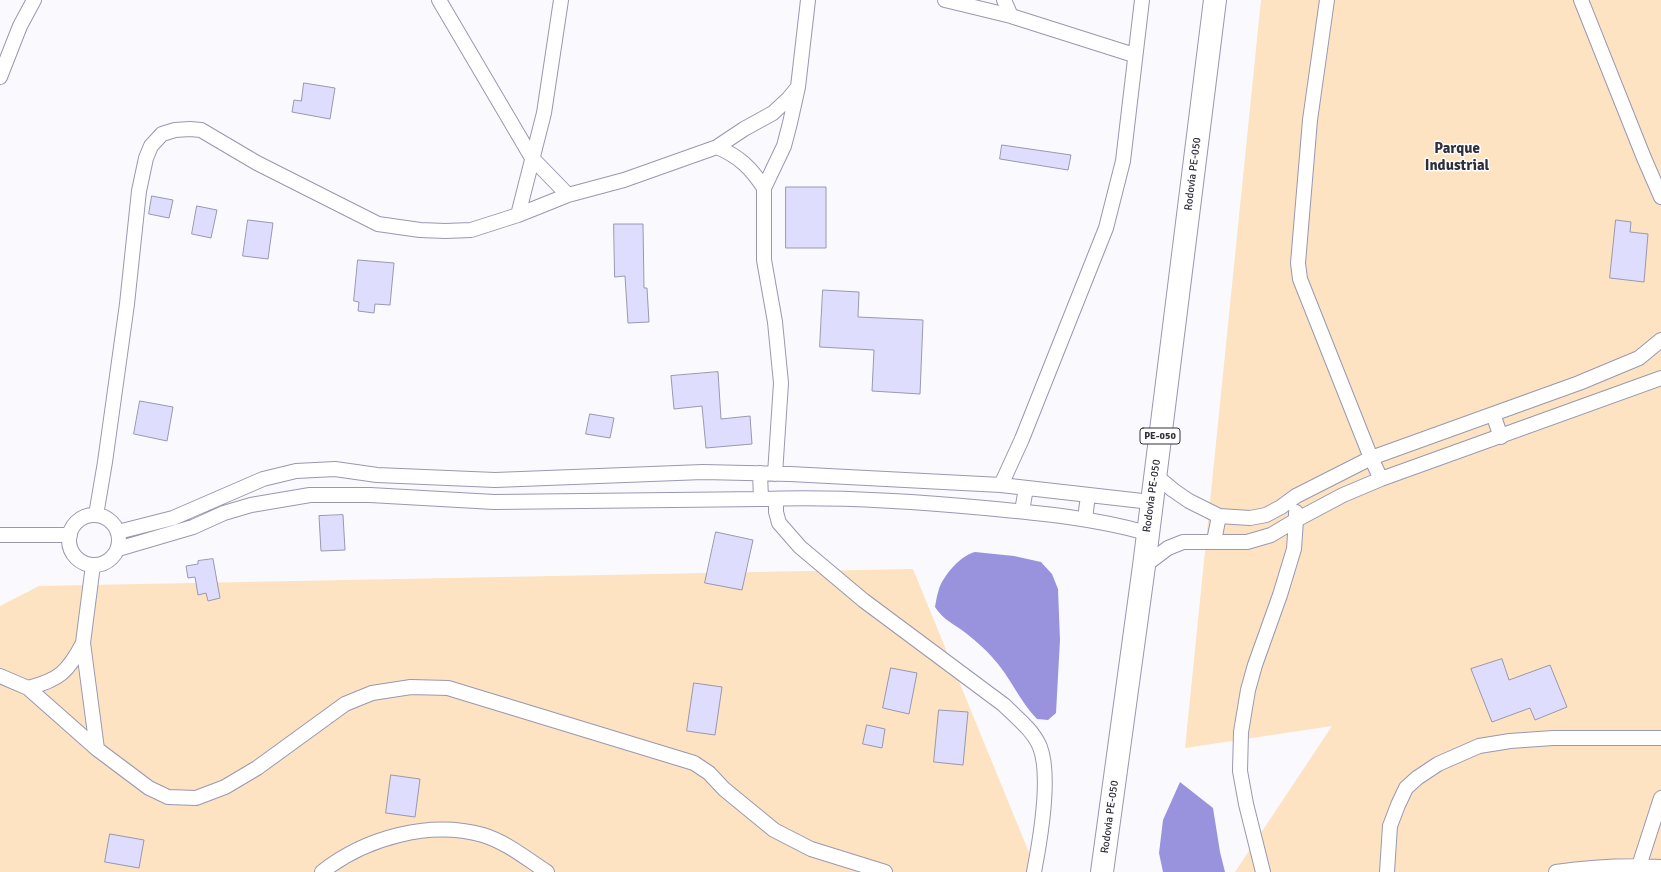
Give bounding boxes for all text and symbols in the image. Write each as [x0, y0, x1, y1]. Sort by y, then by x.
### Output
street label: Rodovia PE-050 [1182, 137, 1204, 211]
district label: Parque Industrial [1425, 140, 1489, 175]
road number: PE-050 [1140, 428, 1180, 444]
street label: Rodovia PE-050 [1140, 459, 1164, 533]
street label: Rodovia PE-050 [1098, 780, 1122, 854]

